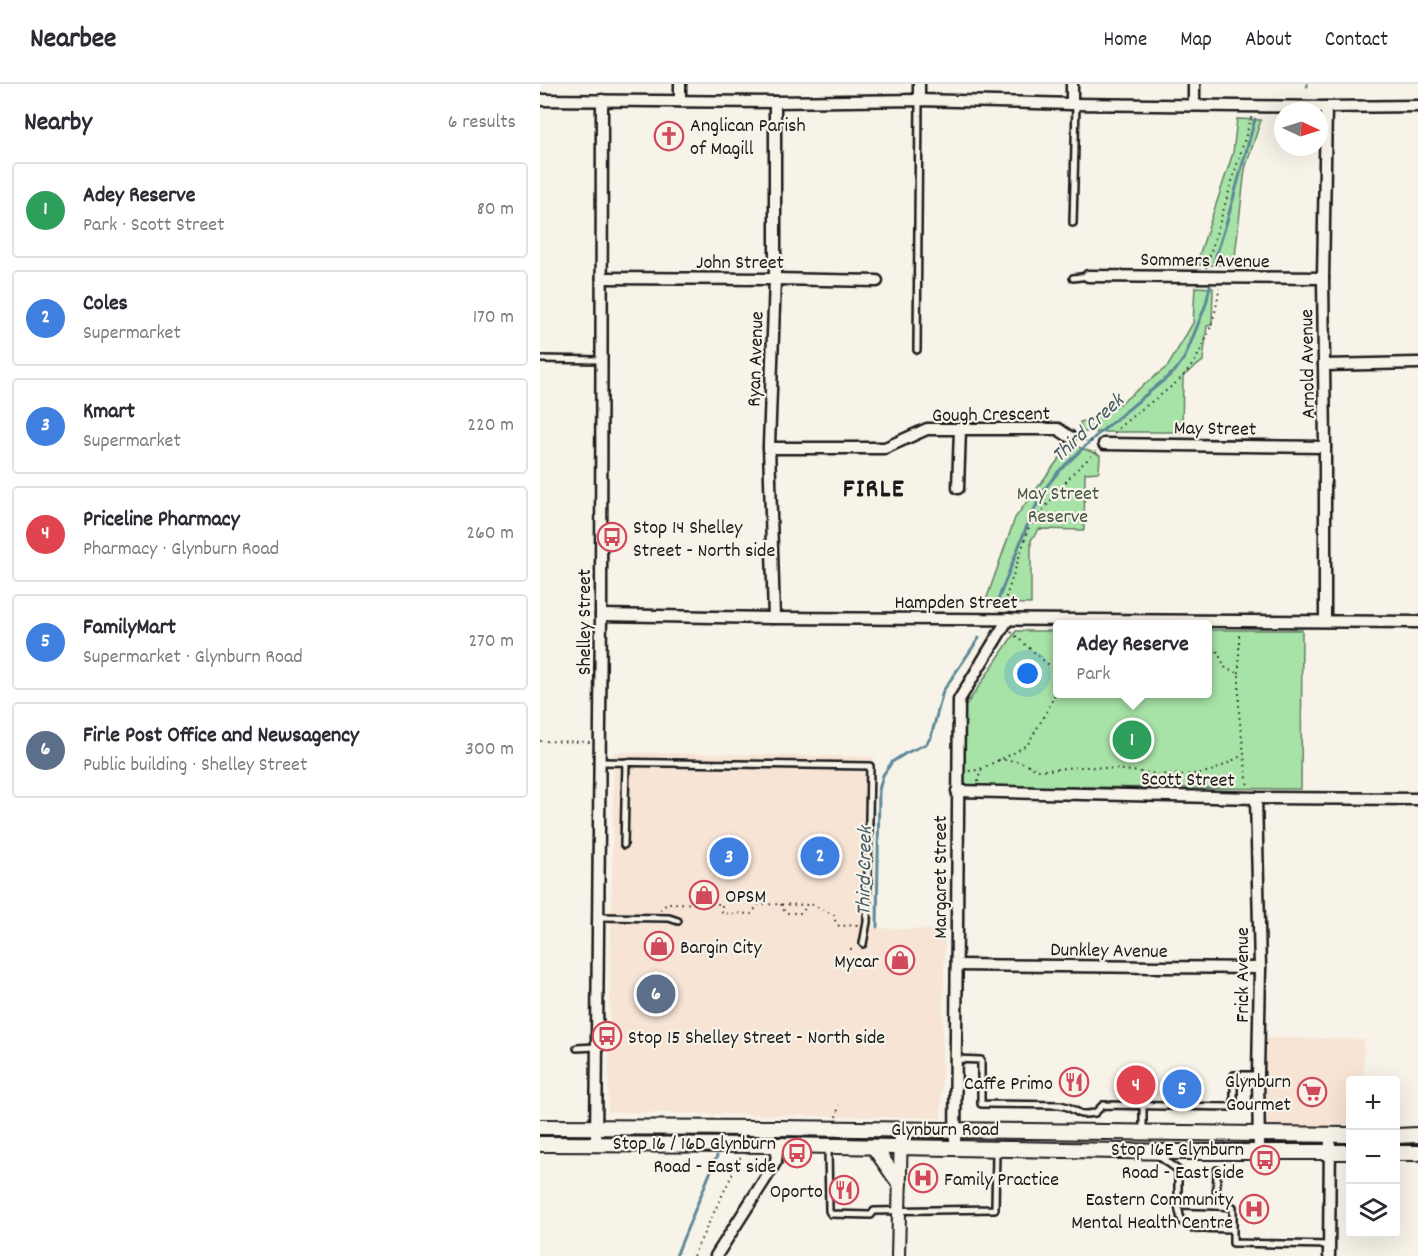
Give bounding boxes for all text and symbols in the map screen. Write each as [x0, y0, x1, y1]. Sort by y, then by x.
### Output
text: Nearbee [30, 21, 116, 61]
text: Home [1103, 26, 1147, 56]
text: Map [1180, 26, 1212, 56]
text: About [1245, 26, 1292, 56]
text: Contact [1325, 26, 1388, 56]
north arrow [1274, 102, 1328, 156]
text: Nearby [24, 105, 92, 142]
text: 6 results [448, 109, 516, 137]
place label: Anglican Parish of Magill [690, 113, 806, 164]
church icon: Anglican Parish of Magill [653, 120, 685, 152]
text: Adey Reserve [83, 181, 195, 212]
text: 1 [43, 196, 48, 224]
text: 80 m [477, 196, 514, 224]
text: Park · Scott Street [83, 212, 225, 240]
street label: Sommers Avenue [1140, 247, 1270, 277]
street label: John Street [696, 250, 784, 278]
text: Coles [83, 289, 128, 320]
text: 2 [41, 304, 50, 332]
text: 170 m [473, 304, 514, 332]
street label: Arnold Avenue [1294, 309, 1324, 419]
street label: Ryan Avenue [741, 311, 773, 407]
text: Supermarket [83, 320, 181, 348]
water label: Third Creek [1046, 386, 1134, 471]
text: Kmart [83, 397, 135, 428]
street label: Gough Crescent [932, 401, 1050, 431]
text: 3 [41, 412, 50, 440]
text: 220 m [467, 412, 514, 440]
street label: May Street [1174, 415, 1256, 445]
text: Supermarket [83, 428, 181, 456]
district label: FIRLE [843, 472, 905, 509]
park label: May Street Reserve [1017, 481, 1099, 532]
text: Priceline Pharmacy [83, 505, 240, 536]
place label: Stop 14 Shelley Street - North side [633, 515, 775, 566]
text: 4 [41, 520, 50, 548]
text: 260 m [466, 520, 514, 548]
bus stop icon: Stop 14 Shelley Street - North side [596, 521, 628, 553]
text: Pharmacy · Glynburn Road [83, 536, 279, 564]
street label: Shelley Street [572, 569, 600, 675]
street label: Hampden Street [894, 590, 1018, 618]
text: FamilyMart [83, 613, 176, 644]
popup [1053, 620, 1212, 698]
text: 5 [41, 628, 50, 656]
text: 270 m [468, 628, 514, 656]
text: Adey Reserve [1076, 630, 1189, 661]
text: Supermarket · Glynburn Road [83, 644, 303, 672]
your location [1013, 659, 1042, 688]
text: Park [1076, 661, 1110, 689]
pin: 1 [1112, 718, 1152, 762]
text: Firle Post Office and Newsagency [83, 721, 359, 752]
text: 6 [41, 736, 50, 764]
text: 300 m [465, 736, 514, 764]
text: Public building · Shelley Street [83, 752, 307, 780]
street label: Scott Street [1141, 766, 1235, 796]
street label: Margaret Street [928, 815, 956, 939]
water label: Third Creek [850, 824, 882, 916]
pin: 3 [710, 834, 748, 880]
pin: 2 [800, 834, 840, 878]
shop icon: OPSM [688, 879, 720, 911]
place label: OPSM [725, 884, 766, 912]
street label: Frick Avenue [1230, 927, 1258, 1023]
shop icon: Bargin City [643, 930, 675, 962]
place label: Bargin City [680, 935, 762, 963]
street label: Dunkley Avenue [1050, 937, 1168, 967]
shop icon: Mycar [884, 944, 916, 976]
place label: Mycar [834, 949, 880, 977]
pin: 6 [636, 972, 676, 1016]
bus stop icon: Stop 15 Shelley Street - North side [591, 1020, 623, 1052]
place label: Stop 15 Shelley Street - North side [628, 1025, 885, 1053]
pin: 4 [1116, 1062, 1156, 1108]
restaurant icon: Caffe Primo [1058, 1066, 1090, 1098]
pin: 5 [1162, 1066, 1202, 1112]
place label: Glynburn Gourmet [1225, 1069, 1291, 1120]
place label: Caffe Primo [964, 1071, 1053, 1099]
supermarket icon: Glynburn Gourmet [1296, 1076, 1328, 1108]
map controls [1346, 1076, 1400, 1238]
button: + [1346, 1076, 1400, 1130]
street label: Glynburn Road [891, 1117, 999, 1145]
button: − [1346, 1130, 1400, 1184]
place label: Stop 16 / 16D Glynburn Road - East side [613, 1131, 776, 1182]
bus stop icon: Stop 16 / 16D Glynburn Road - East side [781, 1137, 813, 1169]
place label: Stop 16E Glynburn Road - East side [1111, 1137, 1244, 1188]
bus stop icon: Stop 16E Glynburn Road - East side [1249, 1144, 1281, 1176]
hospital icon: Family Practice [907, 1162, 939, 1194]
place label: Family Practice [944, 1167, 1059, 1195]
restaurant icon: Oporto [828, 1174, 860, 1206]
place label: Oporto [770, 1179, 823, 1207]
button: layers [1346, 1184, 1400, 1238]
place label: Eastern Community Mental Health Centre [1071, 1187, 1234, 1238]
hospital icon: Eastern Community Mental Health Centre [1238, 1193, 1270, 1225]

